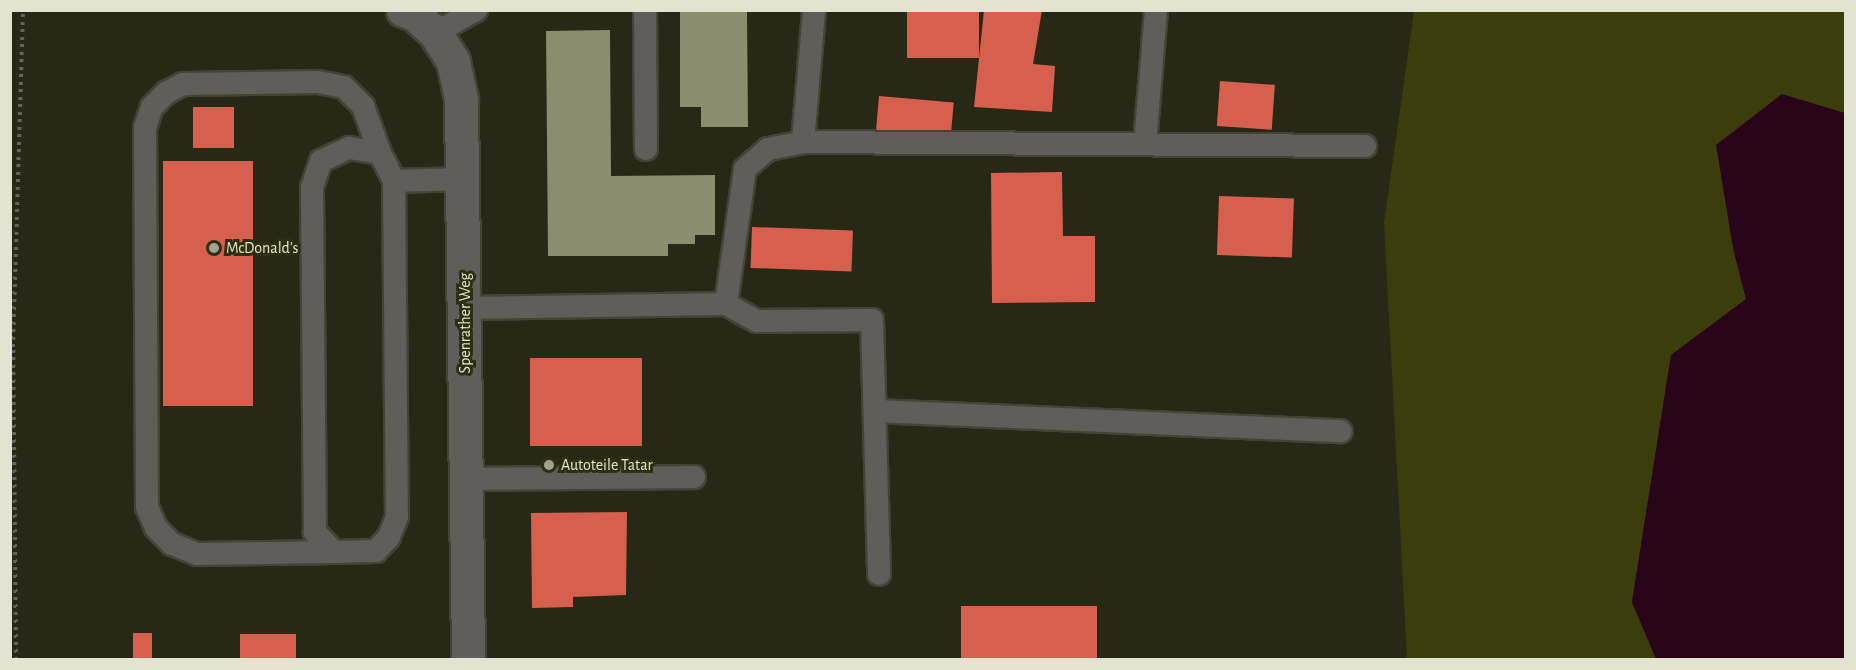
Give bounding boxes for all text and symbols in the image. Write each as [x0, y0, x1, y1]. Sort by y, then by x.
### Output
place label: McDonald's [226, 238, 298, 258]
marker: McDonald's [207, 241, 221, 255]
street label: Spenrather Weg [455, 273, 475, 373]
place label: Autoteile Tatar [561, 455, 653, 475]
marker: Autoteile Tatar [542, 458, 556, 472]

